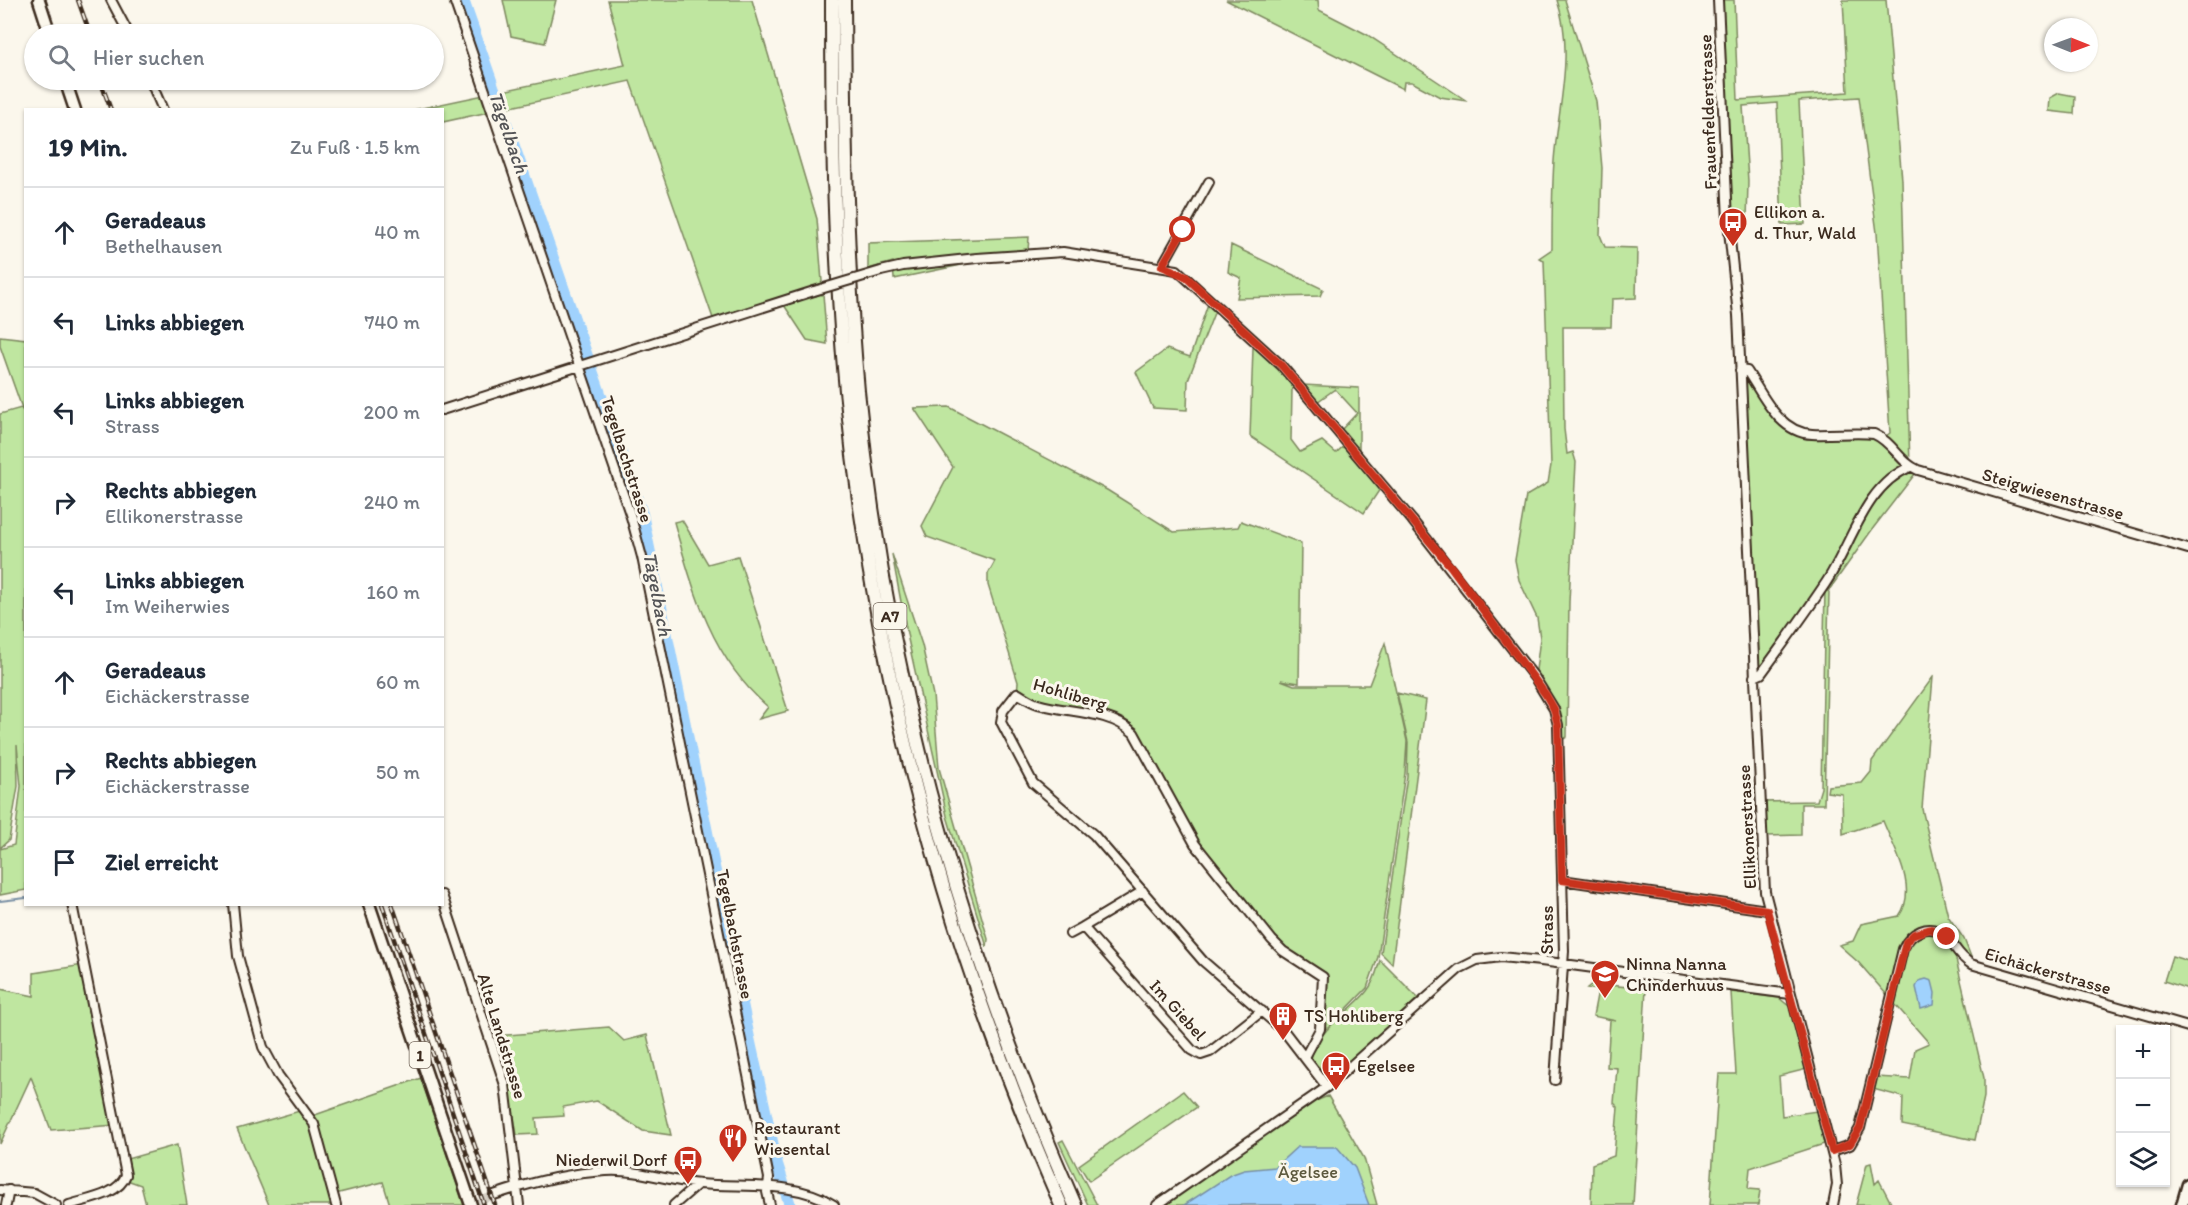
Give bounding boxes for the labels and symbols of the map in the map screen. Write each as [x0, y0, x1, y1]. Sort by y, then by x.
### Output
north arrow [2044, 18, 2098, 72]
street label: Frauenfelderstrasse [1694, 34, 1722, 190]
water label: Tägelbach [484, 88, 534, 177]
place label: Ellikon a. d. Thur, Wald [1754, 201, 1856, 244]
bus stop icon: Ellikon a. d. Thur, Wald [1717, 206, 1749, 248]
route start [1169, 216, 1195, 242]
street label: Tegelbachstrasse [596, 393, 658, 525]
street label: Steigwiesenstrasse [1980, 463, 2126, 525]
water label: Tägelbach [638, 550, 678, 639]
road number: A7 [874, 603, 906, 629]
street label: Hohliberg [1031, 673, 1110, 715]
street label: Ellikonerstrasse [1733, 764, 1761, 890]
street label: Tegelbachstrasse [712, 867, 758, 1001]
street label: Strass [1536, 905, 1558, 955]
route end [1933, 923, 1959, 949]
street label: Eichäckerstrasse [1982, 942, 2114, 1000]
place label: Ninna Nanna Chinderhuus [1626, 953, 1727, 996]
school or university icon: Ninna Nanna Chinderhuus [1589, 958, 1621, 1000]
street label: Alte Landstrasse [472, 971, 532, 1101]
street label: Im Giebel [1145, 975, 1211, 1045]
building icon: TS Hohliberg [1267, 1000, 1299, 1042]
place label: TS Hohliberg [1304, 1005, 1405, 1027]
road number: 1 [410, 1042, 430, 1068]
bus stop icon: Egelsee [1320, 1050, 1352, 1092]
place label: Egelsee [1357, 1055, 1415, 1077]
place label: Restaurant Wiesental [754, 1117, 841, 1160]
restaurant icon: Restaurant Wiesental [717, 1122, 749, 1164]
bus stop icon: Niederwil Dorf [672, 1144, 704, 1186]
place label: Niederwil Dorf [556, 1149, 667, 1171]
park label: Ägelsee [1278, 1161, 1338, 1183]

